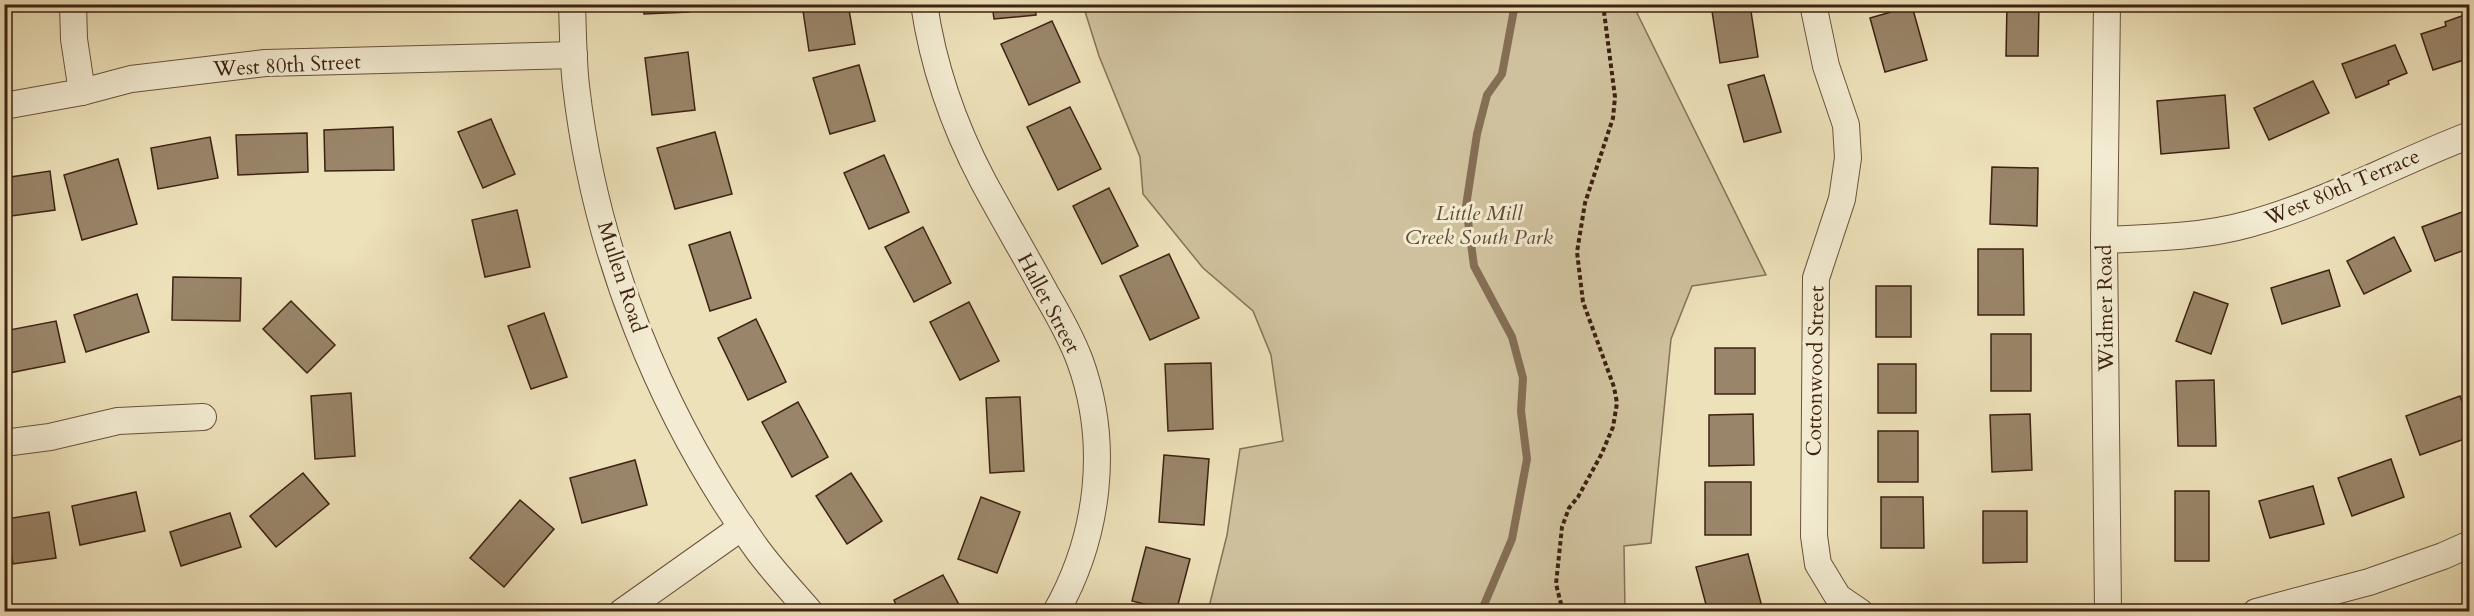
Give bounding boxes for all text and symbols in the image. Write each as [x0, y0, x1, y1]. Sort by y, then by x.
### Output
street label: West 80th Street [211, 47, 362, 84]
street label: West 80th Terrace [2259, 142, 2424, 234]
park label: Little Mill Creek South Park [1405, 199, 1554, 252]
street label: Mullen Road [590, 218, 653, 336]
street label: Widmer Road [2090, 244, 2121, 373]
street label: Hallet Street [1010, 248, 1087, 359]
street label: Cottonwood Street [1800, 285, 1831, 457]

